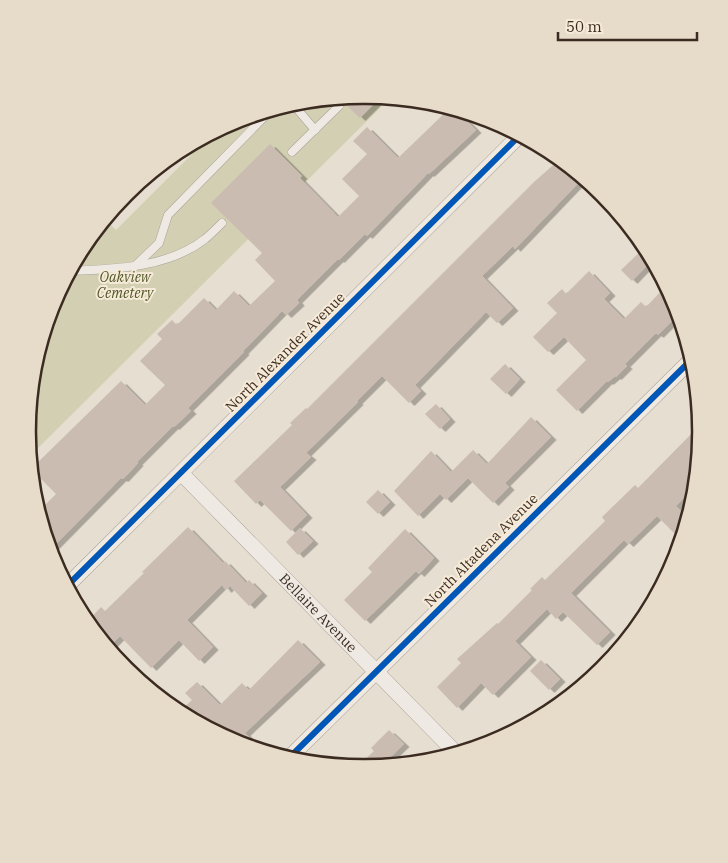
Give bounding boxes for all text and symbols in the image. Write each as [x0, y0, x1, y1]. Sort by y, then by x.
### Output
scale bar [558, 10, 697, 42]
text: 50 m [566, 17, 602, 36]
park label: Oakview Cemetery [97, 268, 155, 302]
street label: North Alexander Avenue [221, 288, 349, 416]
street label: North Altadena Avenue [420, 489, 542, 611]
street label: Bellaire Avenue [276, 570, 361, 656]

